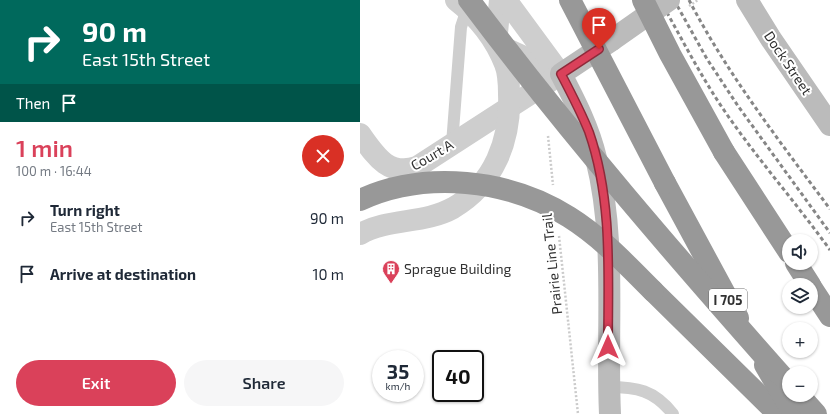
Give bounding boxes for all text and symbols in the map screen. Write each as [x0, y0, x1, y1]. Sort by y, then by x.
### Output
pin [582, 8, 616, 49]
text: 90 m [82, 14, 147, 48]
icon: arrive [588, 14, 610, 36]
icon: right [16, 16, 68, 68]
street label: Dock Street [761, 28, 816, 98]
text: East 15th Street [82, 48, 210, 70]
icon: arrive [58, 92, 80, 114]
text: Then [16, 94, 50, 112]
text: 1 min [16, 133, 73, 162]
button: close [302, 135, 344, 177]
street label: Court A [407, 135, 456, 174]
text: 100 m · 16:44 [16, 163, 92, 179]
text: Turn right [50, 201, 120, 219]
icon: right [16, 207, 38, 229]
text: 90 m [310, 209, 344, 227]
street label: Prairie Line Trail [538, 212, 565, 315]
text: East 15th Street [50, 219, 143, 235]
map controls [782, 234, 818, 402]
button: sound [782, 234, 818, 270]
building icon: Sprague Building [381, 259, 401, 284]
place label: Sprague Building [404, 260, 512, 277]
icon: arrive [16, 263, 38, 285]
text: Arrive at destination [50, 265, 196, 283]
text: 10 m [312, 265, 344, 283]
button: layers [782, 278, 818, 314]
road number: I 705 [709, 289, 747, 311]
button: + [782, 322, 818, 358]
position arrow [587, 326, 629, 368]
speed limit sign: 40 [432, 350, 484, 402]
text: 35 [387, 359, 409, 383]
button: Exit [16, 360, 176, 406]
button: Share [184, 360, 344, 406]
button: − [782, 366, 818, 402]
text: km/h [386, 380, 410, 392]

